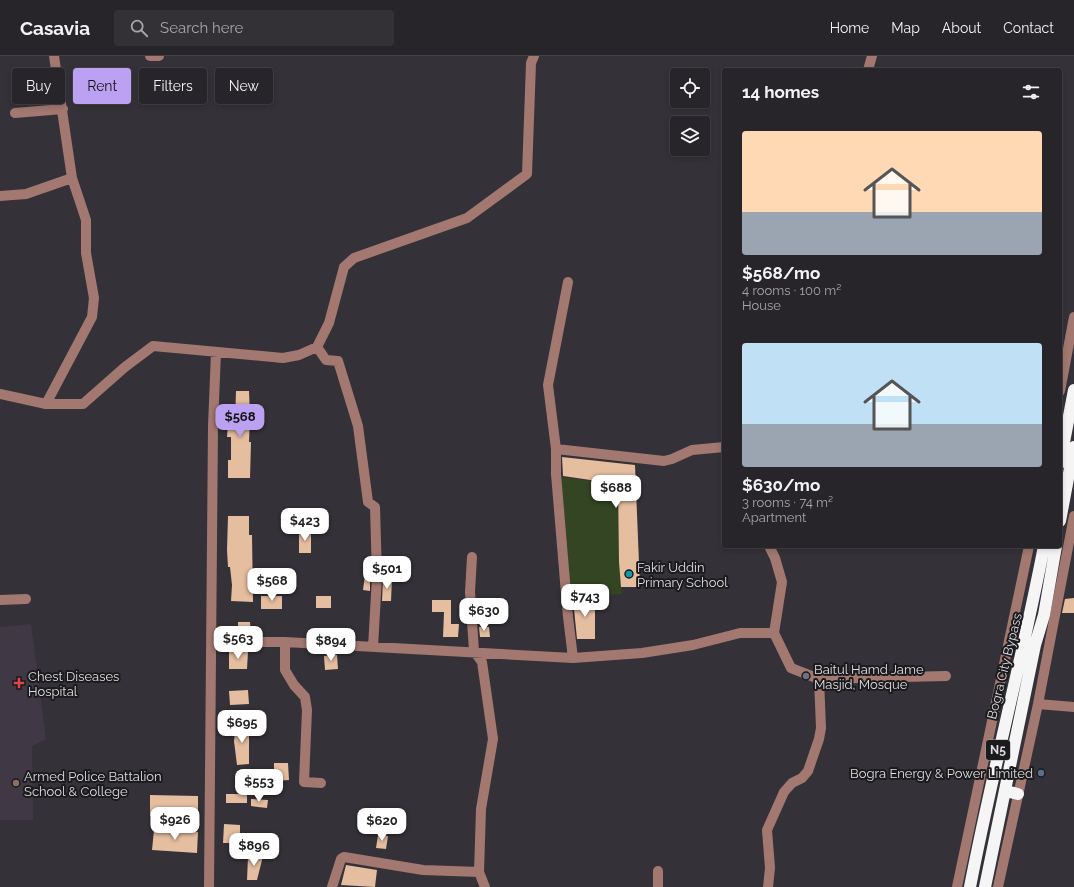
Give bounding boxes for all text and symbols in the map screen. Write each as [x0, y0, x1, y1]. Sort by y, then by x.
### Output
search box [114, 10, 394, 46]
text: Casavia [20, 17, 90, 39]
icon: search [128, 17, 150, 39]
text: Search here [160, 19, 243, 37]
text: Home [830, 20, 869, 36]
text: Map [891, 20, 920, 36]
text: About [942, 20, 981, 36]
text: Contact [1003, 20, 1054, 36]
chip: Buy [12, 68, 65, 104]
chip: Rent [73, 68, 131, 104]
chip: Filters [139, 68, 207, 104]
chip: New [215, 68, 273, 104]
map controls [670, 68, 710, 156]
button: locate [670, 68, 710, 108]
icon: filters [1020, 81, 1042, 103]
text: 14 homes [742, 82, 819, 102]
button: layers [670, 116, 710, 156]
icon: home [856, 157, 928, 229]
text: $568/mo [742, 263, 820, 283]
text: 4 rooms · 100 m² [742, 283, 841, 298]
text: House [742, 298, 781, 313]
icon: home [856, 369, 928, 441]
pin: $568 [216, 404, 264, 438]
text: $568 [224, 409, 256, 424]
pin: $688 [592, 475, 640, 509]
text: $630/mo [742, 475, 820, 495]
text: $688 [600, 480, 632, 495]
text: 3 rooms · 74 m² [742, 495, 833, 510]
pin: $423 [281, 508, 329, 542]
text: Apartment [742, 510, 806, 525]
text: $423 [290, 513, 320, 528]
pin: $501 [363, 556, 411, 590]
place label: Fakir Uddin Primary School [637, 560, 728, 590]
text: $501 [372, 561, 402, 576]
pin: $568 [248, 568, 296, 602]
marker: Fakir Uddin Primary School [624, 569, 634, 579]
text: $568 [256, 573, 288, 588]
pin: $743 [561, 584, 609, 618]
text: $743 [570, 589, 600, 604]
pin: $630 [460, 598, 508, 632]
text: $630 [468, 603, 500, 618]
street label: Bogra City Bypass [984, 612, 1025, 721]
pin: $563 [214, 626, 262, 660]
pin: $894 [307, 628, 355, 662]
text: $563 [223, 631, 253, 646]
text: $894 [315, 633, 347, 648]
place label: Baitul Hamd Jame Masjid, Mosque [814, 662, 924, 692]
place label: Chest Diseases Hospital [28, 669, 119, 699]
marker: Baitul Hamd Jame Masjid, Mosque [801, 671, 811, 681]
marker: Chest Diseases Hospital [13, 677, 25, 689]
pin: $695 [218, 710, 266, 744]
text: $695 [227, 715, 258, 730]
road number: N5 [986, 740, 1010, 760]
place label: Bogra Energy & Power Limited [850, 766, 1033, 781]
marker: Bogra Energy & Power Limited [1036, 768, 1046, 778]
place label: Armed Police Battalion School & College [24, 769, 162, 799]
pin: $553 [235, 769, 283, 803]
text: $553 [244, 774, 274, 789]
marker: Armed Police Battalion School & College [11, 778, 21, 788]
pin: $926 [151, 807, 199, 841]
pin: $620 [358, 808, 406, 842]
text: $926 [159, 812, 191, 827]
text: $620 [366, 813, 398, 828]
pin: $896 [230, 833, 278, 867]
text: $896 [238, 838, 270, 853]

